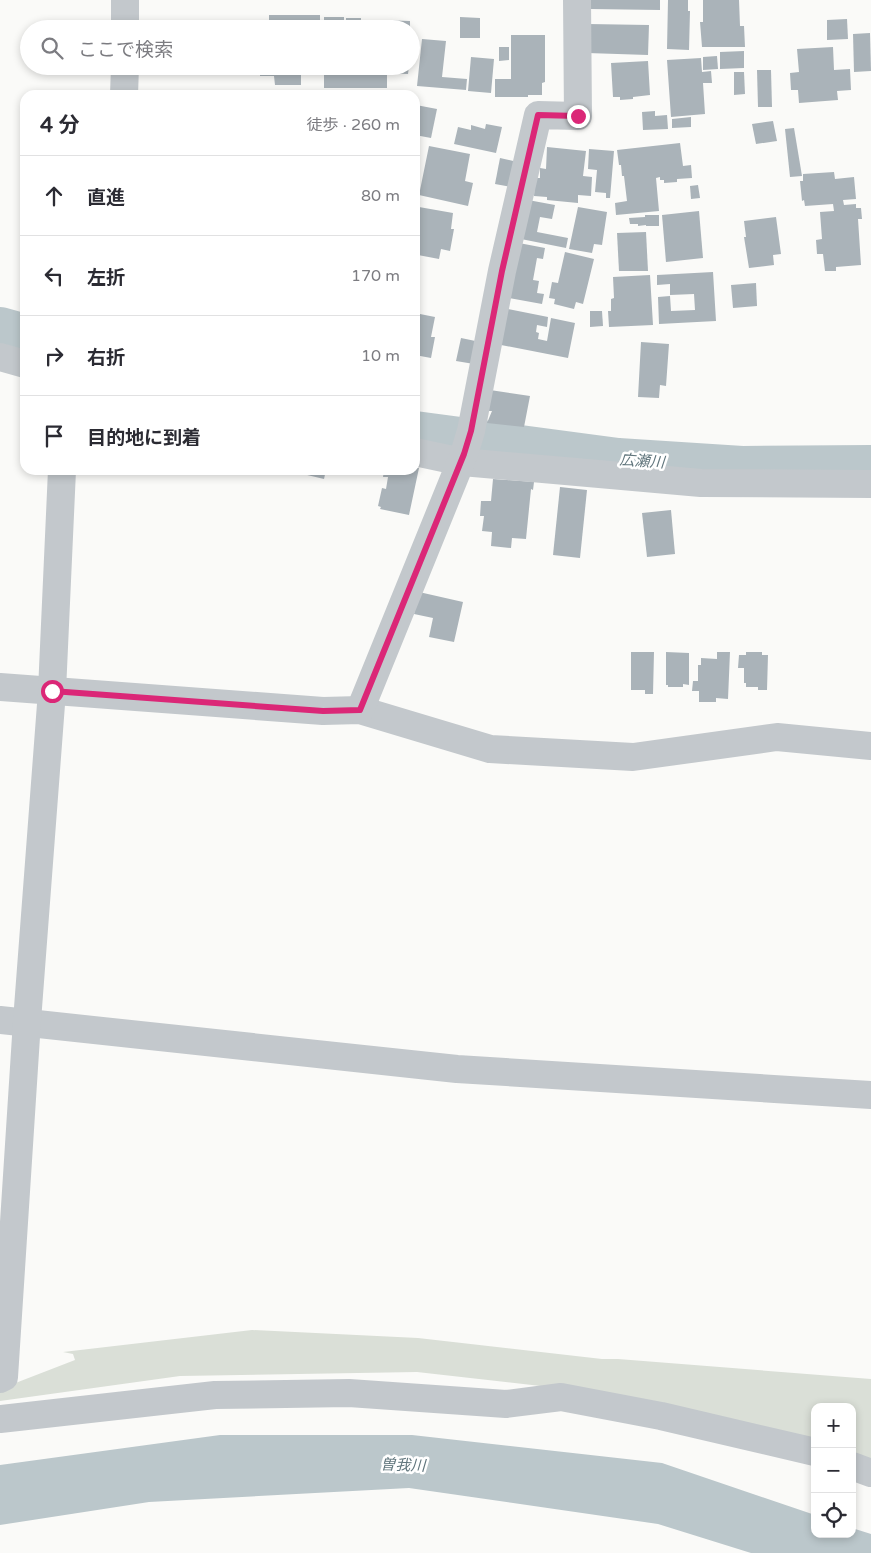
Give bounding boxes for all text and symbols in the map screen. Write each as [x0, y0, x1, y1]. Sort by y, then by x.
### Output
search box [20, 20, 420, 75]
icon: search [38, 34, 66, 62]
text: ここで検索 [78, 39, 173, 61]
route end [567, 105, 590, 128]
text: 4 分 [40, 113, 80, 138]
text: 徒歩 · 260 m [307, 115, 400, 135]
icon: ahead [40, 182, 68, 210]
text: 80 m [361, 186, 400, 206]
text: 直進 [87, 187, 125, 209]
icon: left [40, 262, 68, 290]
text: 170 m [351, 266, 400, 286]
text: 左折 [87, 267, 125, 289]
icon: right [40, 342, 68, 370]
text: 10 m [361, 346, 400, 366]
text: 右折 [87, 347, 125, 369]
icon: arrive [40, 422, 68, 450]
text: 目的地に到着 [87, 427, 201, 449]
water label: 広瀬川 [619, 450, 667, 472]
route start [41, 680, 64, 703]
map controls [811, 1403, 856, 1538]
button: + [811, 1403, 856, 1448]
button: − [811, 1448, 856, 1493]
water label: 曽我川 [380, 1455, 428, 1475]
button: locate [811, 1493, 856, 1538]

